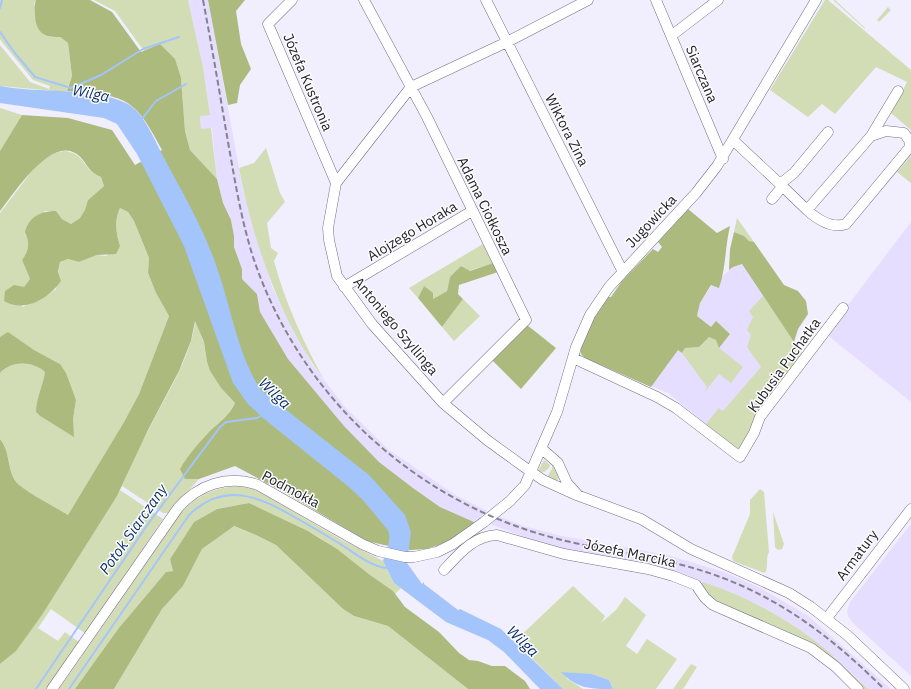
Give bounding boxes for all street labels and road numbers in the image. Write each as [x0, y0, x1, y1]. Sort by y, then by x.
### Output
street label: Józefa Kustronia [279, 30, 337, 134]
street label: Siarczana [682, 43, 722, 106]
street label: Wiktora Zina [541, 91, 593, 170]
street label: Adama Ciołkosza [453, 154, 517, 259]
street label: Jugowicka [622, 190, 681, 251]
street label: Alojzego Horaka [364, 197, 461, 265]
street label: Antoniego Szyllinga [350, 273, 443, 379]
street label: Kubusia Puchatka [744, 314, 825, 416]
street label: Podmokła [259, 466, 323, 512]
street label: Armatury [832, 526, 882, 584]
street label: Józefa Marcika [582, 534, 678, 572]

